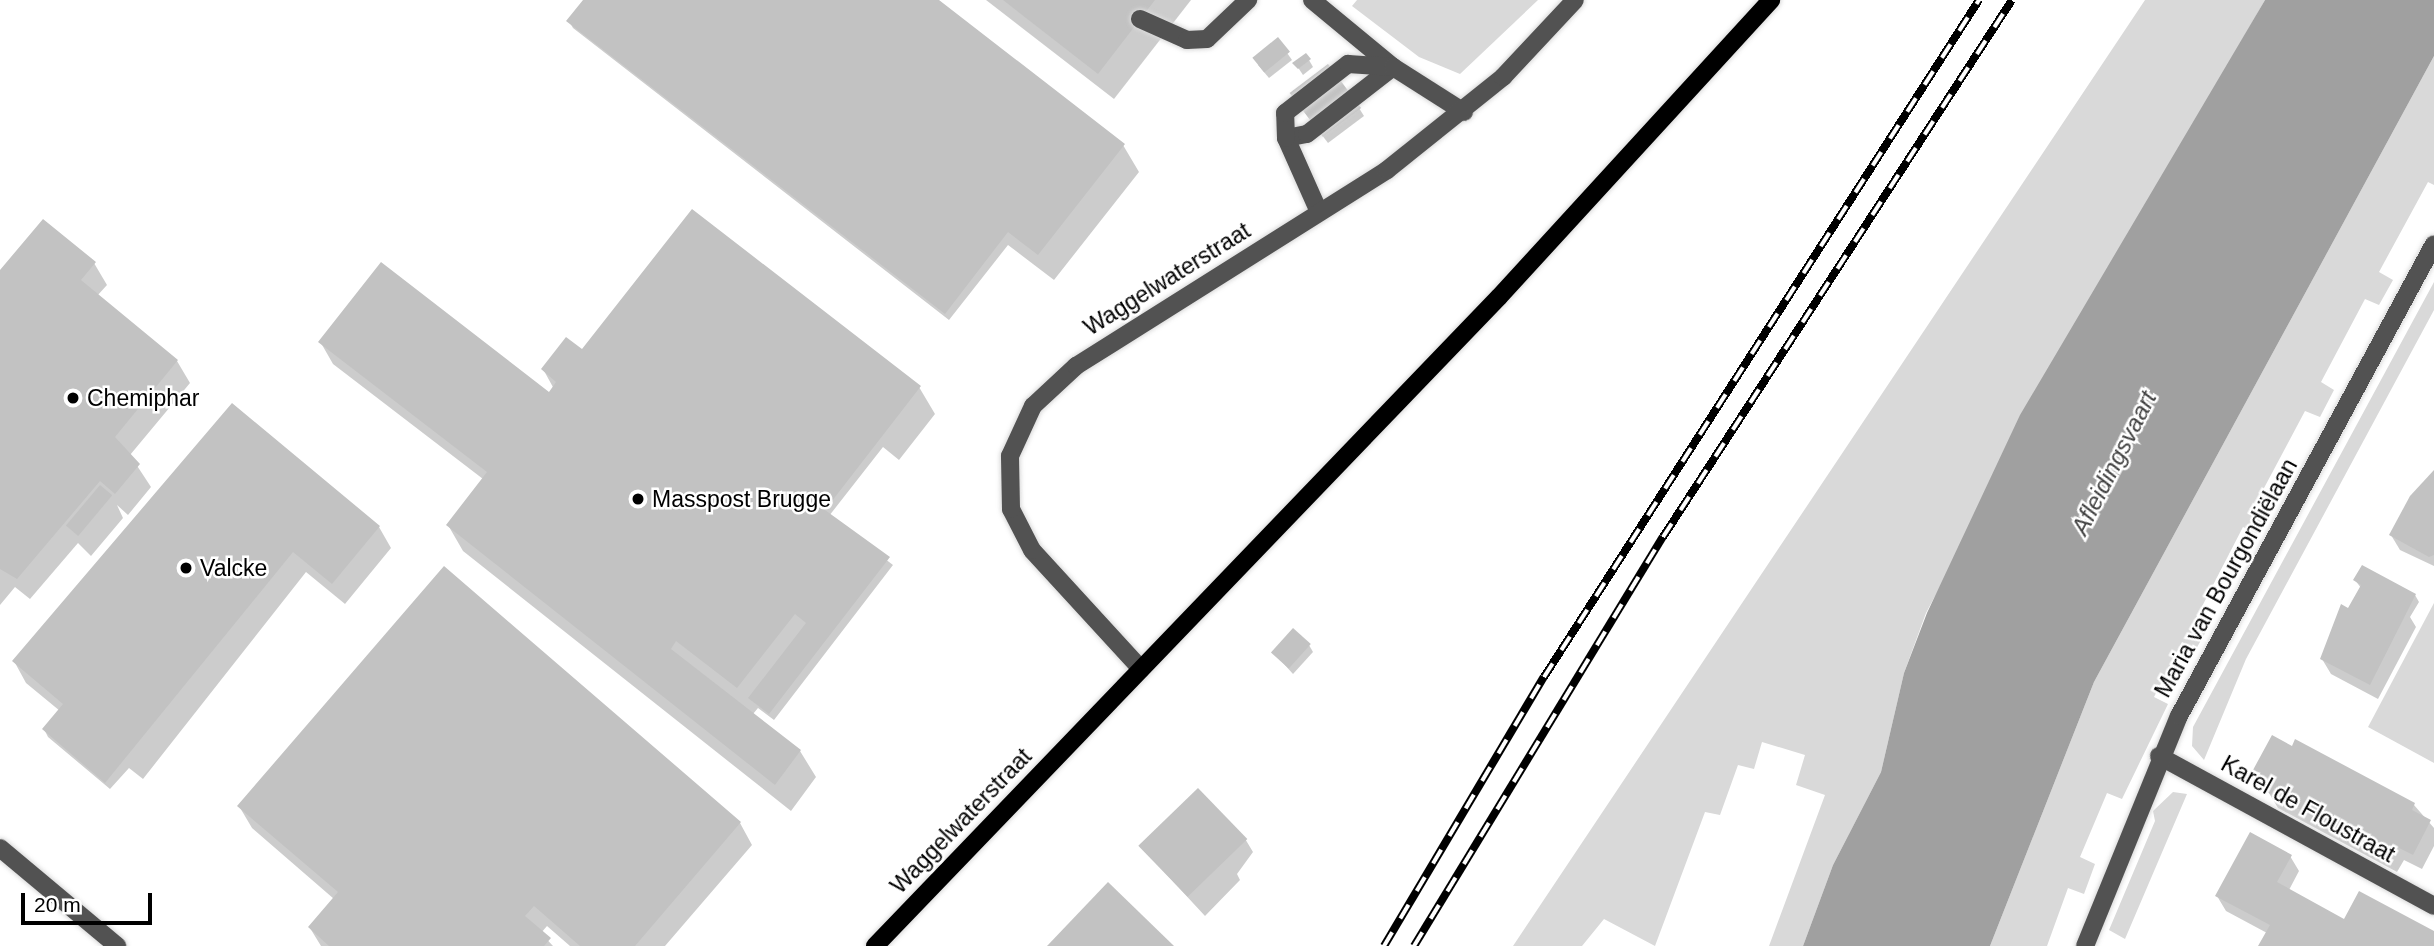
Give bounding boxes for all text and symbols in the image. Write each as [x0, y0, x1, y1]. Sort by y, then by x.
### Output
street label: Waggelwaterstraat [1079, 217, 1255, 341]
place label: Chemiphar [87, 384, 199, 412]
water label: Afleidingsvaart [2065, 386, 2163, 540]
marker: Chemiphar [65, 390, 81, 406]
street label: Maria van Bourgondiëlaan [2149, 454, 2303, 702]
place label: Masspost Brugge [652, 485, 831, 513]
marker: Masspost Brugge [630, 491, 646, 507]
place label: Valcke [200, 554, 267, 582]
marker: Valcke [178, 560, 194, 576]
street label: Waggelwaterstraat [885, 743, 1037, 899]
street label: Karel de Floustraat [2216, 750, 2400, 868]
scale bar [24, 880, 156, 924]
text: 20 m [34, 893, 81, 916]

